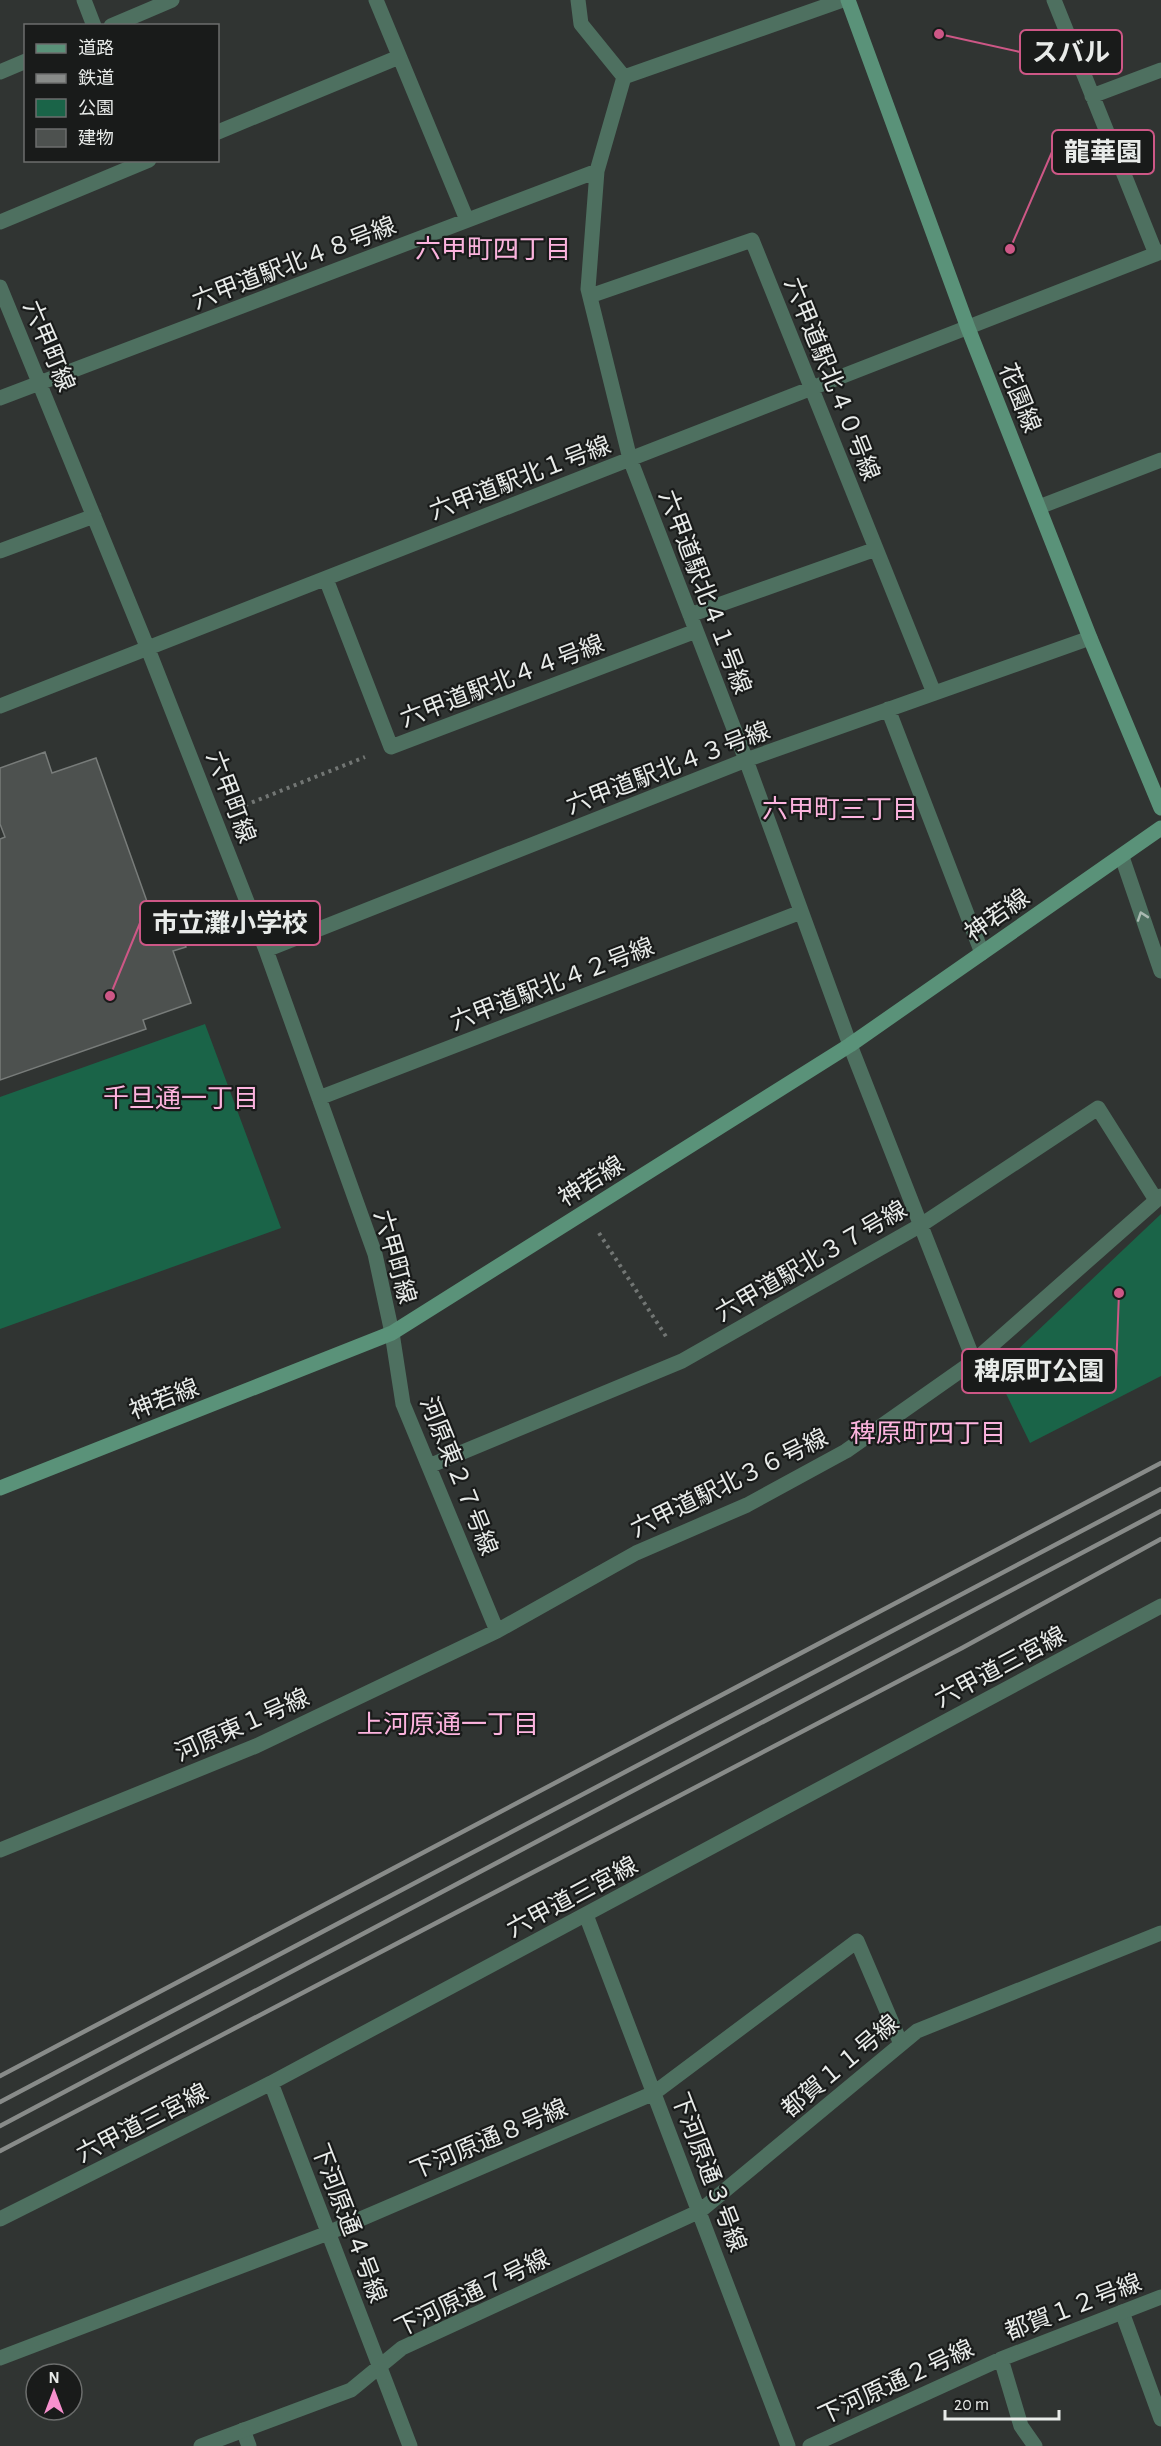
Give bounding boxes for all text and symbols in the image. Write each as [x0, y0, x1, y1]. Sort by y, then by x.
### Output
legend [24, 24, 219, 162]
callout: スバル [1020, 30, 1122, 74]
text: 道路 [78, 38, 114, 58]
text: スバル [1032, 39, 1110, 66]
text: 鉄道 [78, 68, 114, 88]
text: 公園 [78, 99, 114, 118]
text: 建物 [78, 128, 114, 148]
callout: 龍華園 [1052, 130, 1154, 174]
text: 龍華園 [1064, 138, 1142, 166]
street label: 六甲道駅北４８号線 [189, 212, 399, 314]
district label: 六甲町四丁目 [415, 236, 571, 263]
street label: 六甲道駅北４０号線 [779, 274, 885, 484]
street label: 六甲町線 [18, 297, 80, 395]
street label: 花園線 [994, 360, 1046, 436]
street label: 六甲道駅北１号線 [426, 431, 614, 525]
street label: 六甲道駅北４１号線 [654, 487, 756, 697]
street label: 六甲道駅北４４号線 [397, 630, 607, 732]
street label: 六甲道駅北４３号線 [563, 717, 773, 819]
street label: 六甲町線 [202, 748, 260, 846]
district label: 六甲町三丁目 [762, 796, 918, 823]
street label: 神若線 [960, 884, 1034, 946]
callout: 市立灘小学校 [140, 901, 320, 945]
text: 市立灘小学校 [152, 909, 308, 937]
one-way arrow [1136, 911, 1149, 921]
street label: 六甲道駅北４２号線 [447, 933, 657, 1035]
district label: 千旦通一丁目 [103, 1085, 259, 1112]
street label: 神若線 [554, 1151, 628, 1211]
street label: 六甲道駅北３７号線 [711, 1196, 911, 1326]
street label: 六甲町線 [369, 1207, 421, 1307]
callout: 稗原町公園 [962, 1349, 1116, 1393]
text: 稗原町公園 [974, 1357, 1104, 1385]
street label: 神若線 [126, 1374, 202, 1424]
street label: 河原東２７号線 [415, 1393, 503, 1559]
district label: 稗原町四丁目 [850, 1419, 1006, 1447]
street label: 六甲道駅北３６号線 [626, 1424, 832, 1542]
street label: 六甲道三宮線 [930, 1622, 1070, 1712]
street label: 河原東１号線 [171, 1684, 313, 1766]
district label: 上河原通一丁目 [357, 1711, 539, 1738]
street label: 六甲道三宮線 [502, 1852, 642, 1942]
street label: 都賀１１号線 [776, 2010, 904, 2122]
street label: 六甲道三宮線 [72, 2079, 212, 2167]
street label: 下河原通３号線 [667, 2089, 751, 2255]
street label: 下河原通８号線 [407, 2094, 571, 2184]
street label: 下河原通４号線 [307, 2140, 391, 2306]
street label: 下河原通７号線 [391, 2244, 553, 2342]
street label: 都賀１２号線 [1001, 2269, 1145, 2345]
street label: 下河原通２号線 [814, 2335, 978, 2429]
north arrow [24, 2362, 84, 2422]
text: N [48, 2370, 60, 2386]
scale bar [945, 2383, 1059, 2421]
text: 20 m [954, 2396, 989, 2414]

